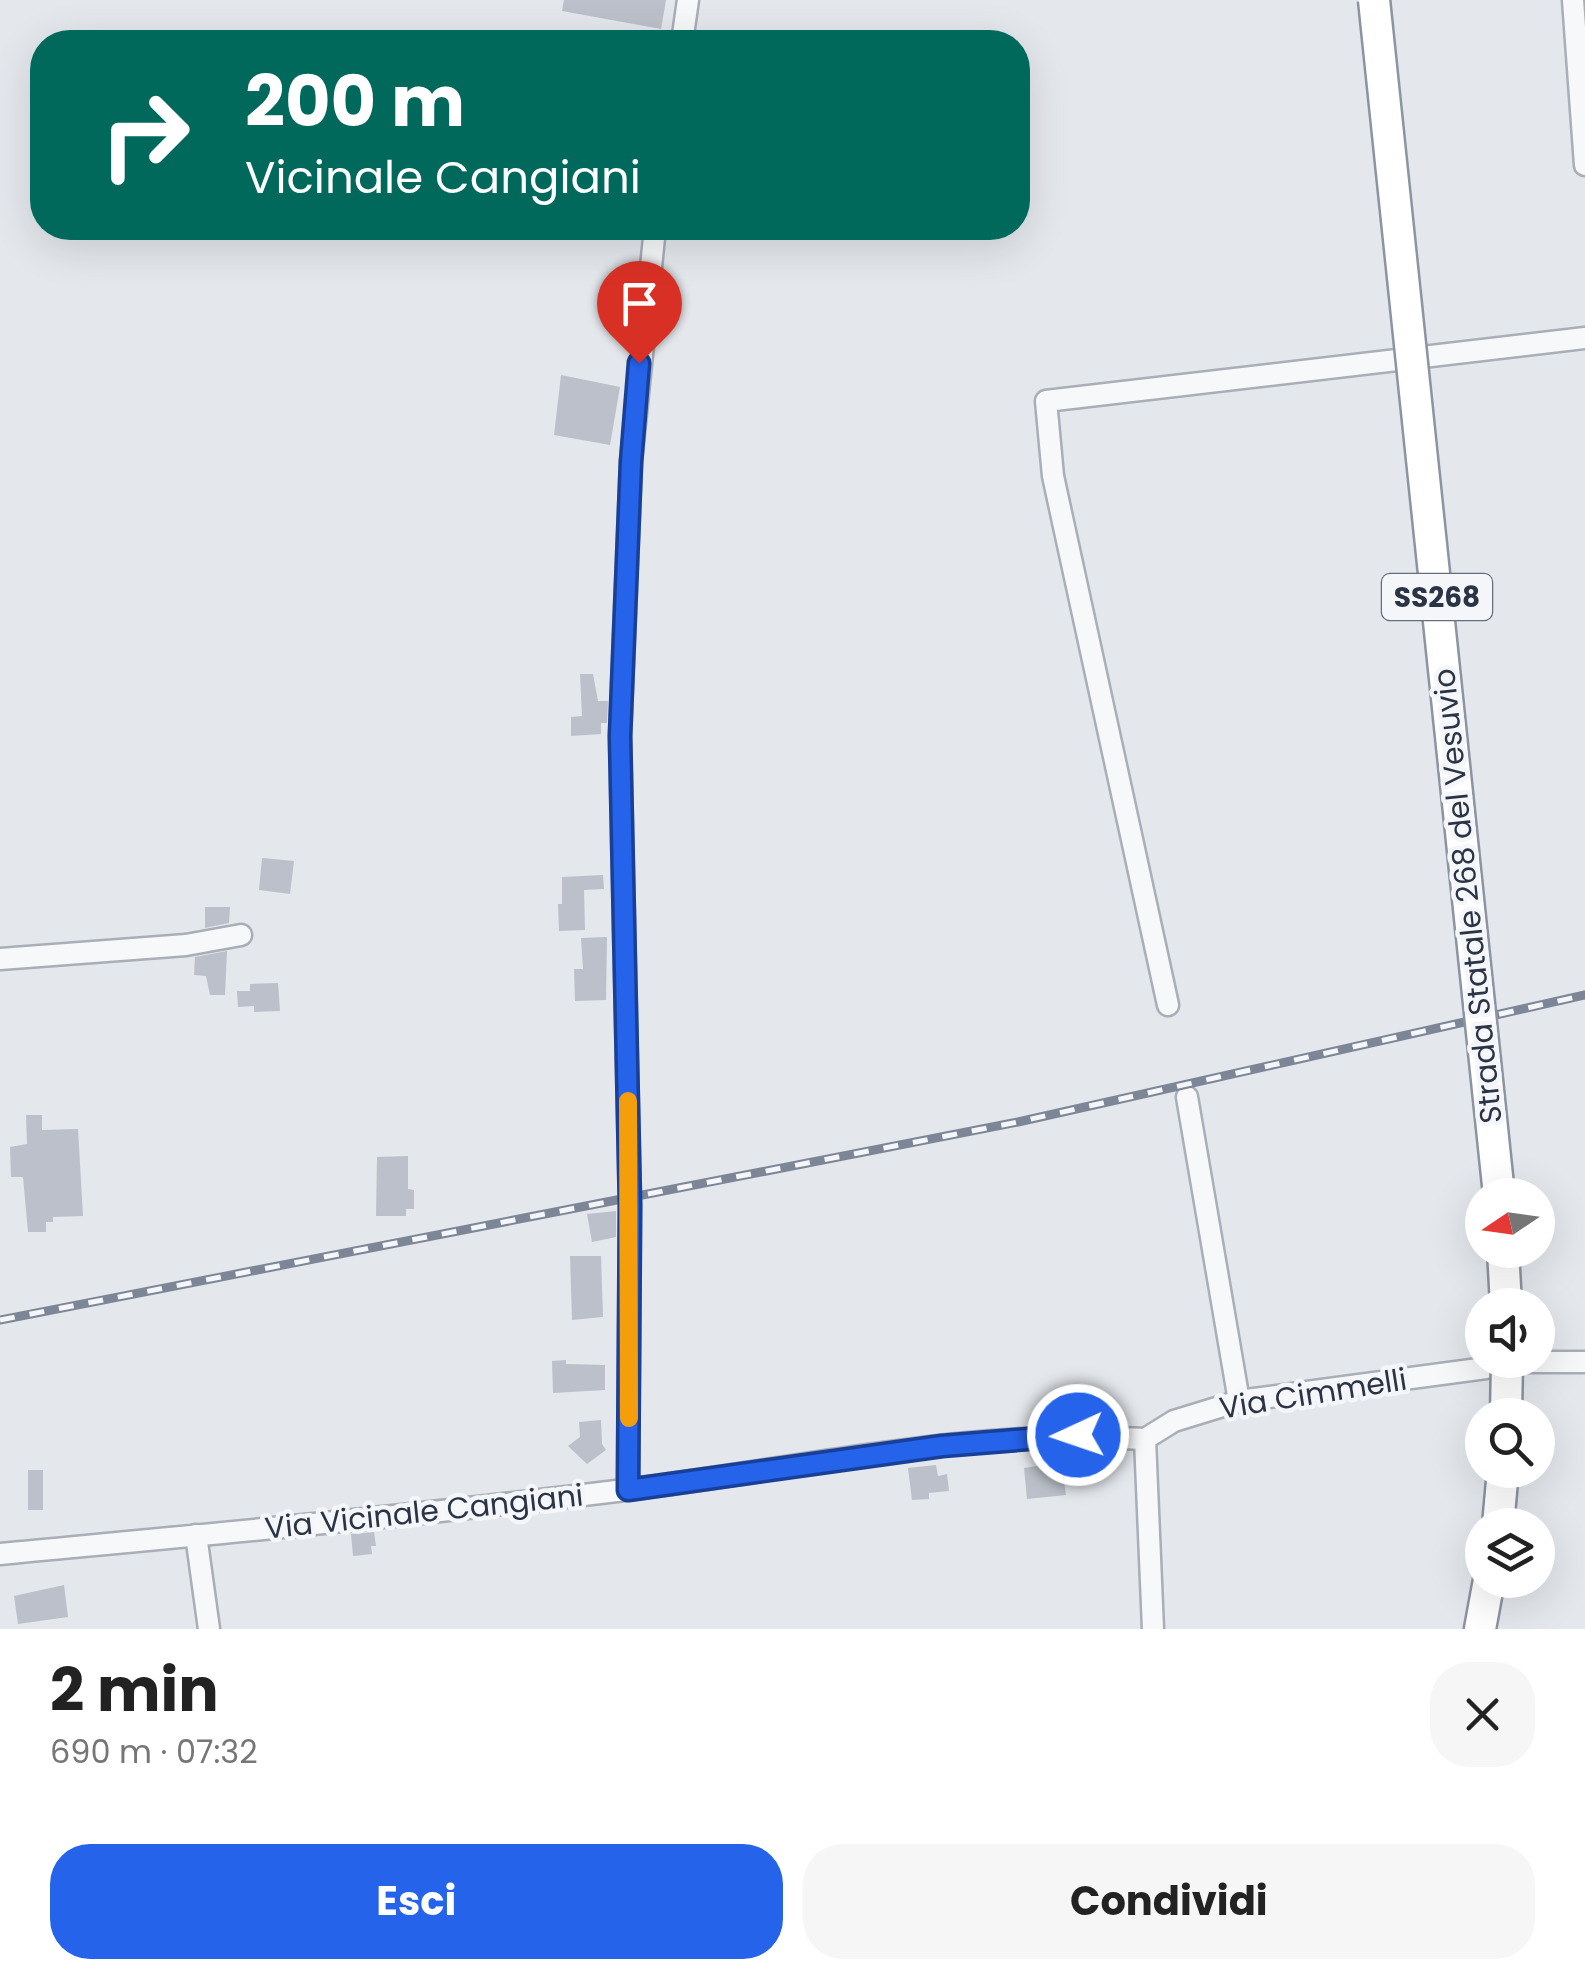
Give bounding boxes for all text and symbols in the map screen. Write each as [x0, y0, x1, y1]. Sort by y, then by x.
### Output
text: 200 m [245, 52, 465, 151]
icon: right [80, 70, 210, 200]
text: Vicinale Cangiani [245, 146, 641, 209]
pin [597, 261, 682, 364]
icon: arrive [612, 276, 667, 331]
road number: SS268 [1382, 574, 1492, 620]
street label: Strada Statale 268 del Vesuvio [1422, 666, 1513, 1126]
north arrow [1465, 1178, 1555, 1268]
map controls [1465, 1178, 1555, 1598]
button: sound [1465, 1288, 1555, 1378]
street label: Via Cimmelli [1216, 1357, 1410, 1430]
position arrow [1026, 1383, 1130, 1487]
button: search [1465, 1398, 1555, 1488]
street label: Via Vicinale Cangiani [263, 1473, 585, 1550]
button: layers [1465, 1508, 1555, 1598]
text: 2 min [50, 1648, 219, 1732]
button: close [1430, 1662, 1535, 1767]
text: 690 m · 07:32 [50, 1729, 258, 1774]
button: Esci [50, 1844, 783, 1959]
button: Condividi [803, 1844, 1535, 1959]

